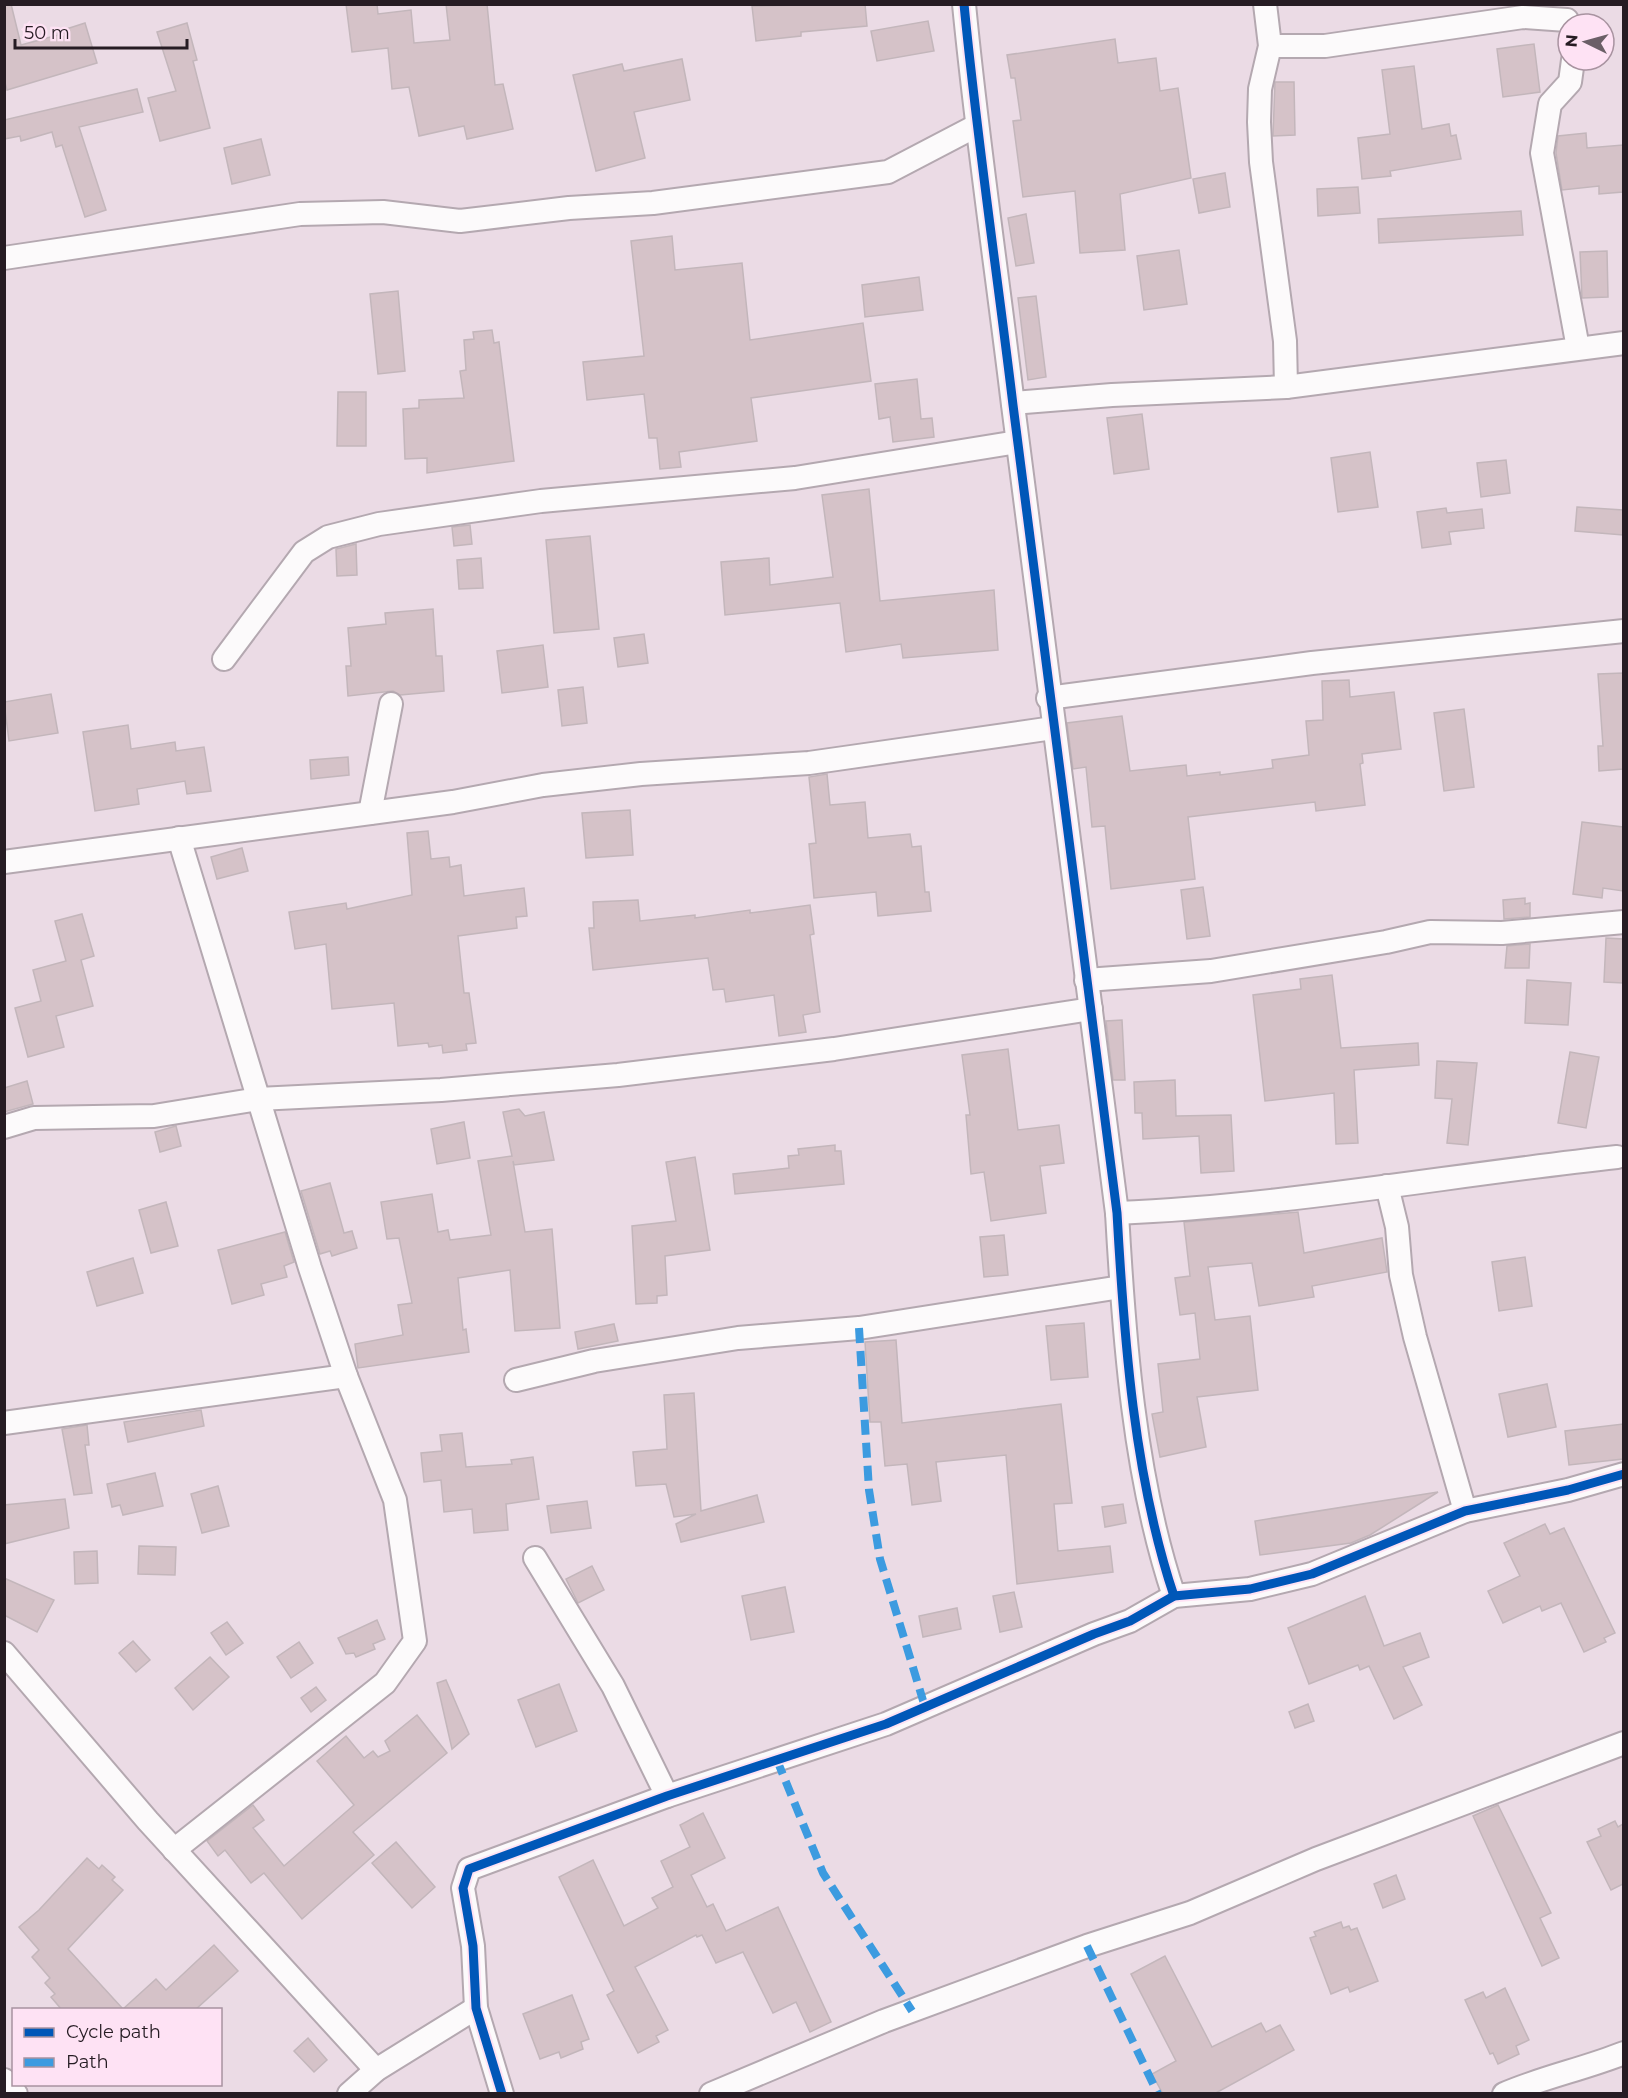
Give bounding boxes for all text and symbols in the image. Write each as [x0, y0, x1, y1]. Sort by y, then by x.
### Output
scale bar [15, 12, 188, 50]
north arrow [1556, 12, 1616, 72]
text: 50 m [24, 22, 70, 44]
text: N [1562, 33, 1582, 48]
legend [12, 2008, 222, 2086]
text: Cycle path [66, 2021, 161, 2043]
text: Path [66, 2051, 109, 2073]

